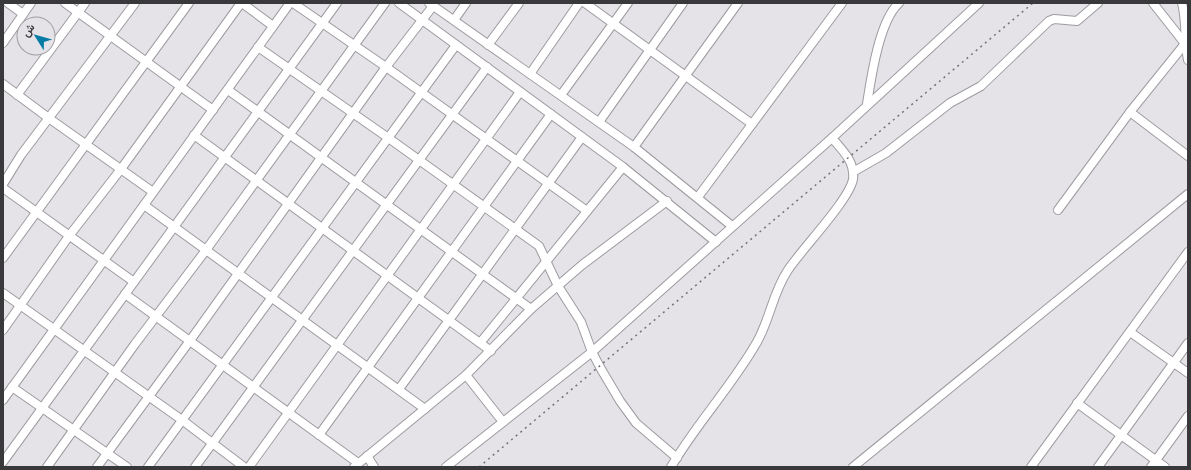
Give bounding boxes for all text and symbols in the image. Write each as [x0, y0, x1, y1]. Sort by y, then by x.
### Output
north arrow [16, 16, 56, 56]
text: ش [19, 21, 38, 39]

